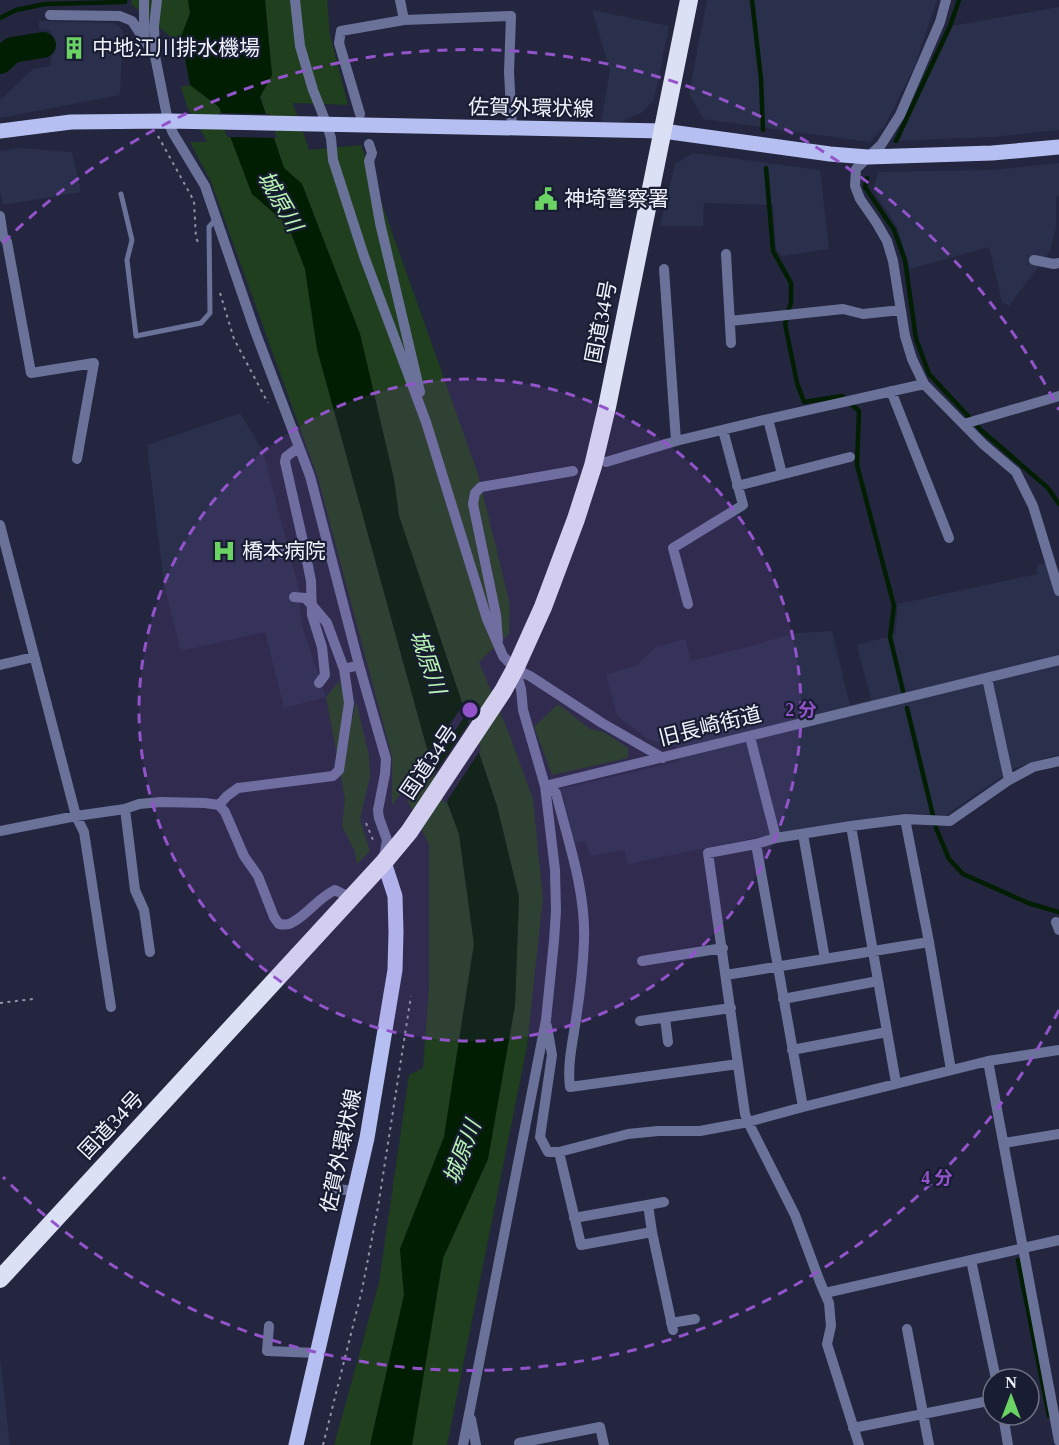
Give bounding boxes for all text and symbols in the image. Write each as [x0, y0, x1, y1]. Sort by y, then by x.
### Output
building icon: 中地江川排水機場 [61, 35, 87, 61]
place label: 中地江川排水機場 [92, 36, 260, 60]
street label: 佐賀外環状線 [468, 95, 594, 121]
water label: 城原川 [253, 166, 308, 238]
public building icon: 神埼警察署 [533, 186, 559, 212]
place label: 神埼警察署 [564, 187, 669, 211]
street label: 国道34号 [581, 278, 621, 366]
hospital icon: 橋本病院 [211, 538, 237, 564]
place label: 橋本病院 [242, 539, 326, 563]
water label: 城原川 [405, 627, 451, 699]
centre of rings [460, 700, 480, 720]
text: 2 分 [785, 700, 817, 720]
street label: 旧長崎街道 [656, 702, 764, 750]
street label: 国道34号 [396, 720, 462, 804]
street label: 国道34号 [74, 1086, 148, 1164]
street label: 佐賀外環状線 [316, 1087, 366, 1215]
water label: 城原川 [439, 1115, 486, 1187]
text: 4 分 [921, 1168, 953, 1188]
north arrow [981, 1367, 1041, 1427]
text: N [1005, 1374, 1017, 1391]

